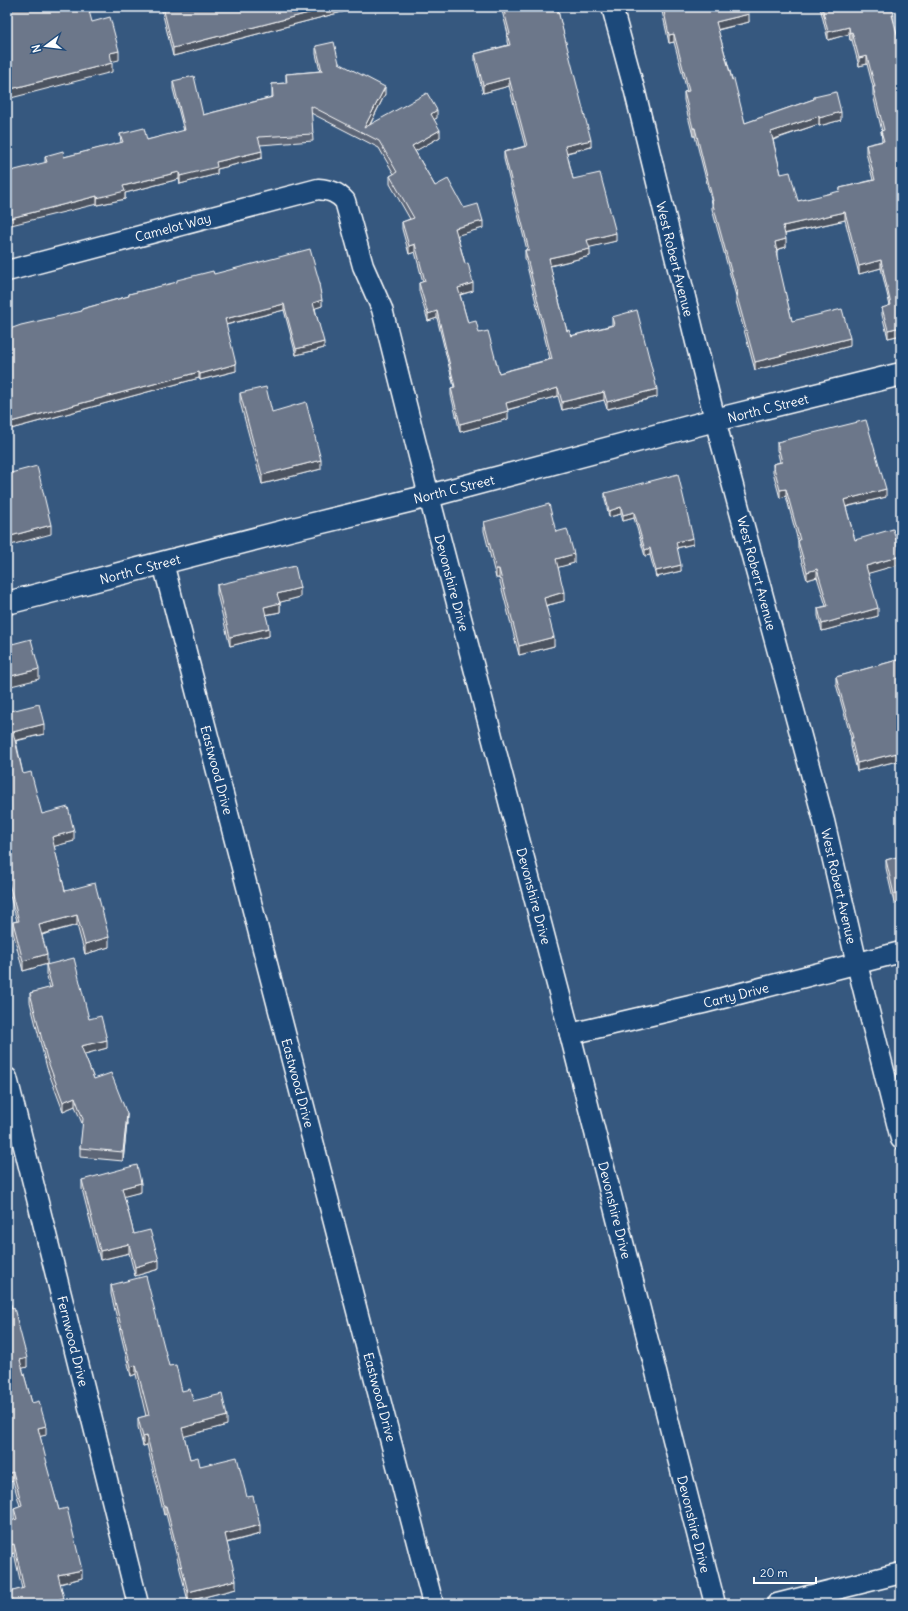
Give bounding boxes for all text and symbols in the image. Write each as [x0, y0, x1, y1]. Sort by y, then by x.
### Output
north arrow [26, 26, 66, 66]
text: N [29, 43, 44, 54]
street label: West Robert Avenue [652, 200, 697, 318]
street label: Camelot Way [133, 209, 213, 246]
street label: North C Street [726, 390, 811, 427]
street label: North C Street [412, 471, 497, 508]
street label: West Robert Avenue [733, 514, 780, 632]
street label: Devonshire Drive [430, 533, 473, 633]
street label: North C Street [98, 550, 183, 588]
street label: Eastwood Drive [196, 724, 237, 817]
street label: West Robert Avenue [817, 827, 860, 945]
street label: Devonshire Drive [512, 846, 555, 946]
street label: Carty Drive [702, 979, 771, 1012]
street label: Eastwood Drive [277, 1037, 318, 1130]
street label: Devonshire Drive [594, 1160, 635, 1260]
street label: Fernwood Drive [53, 1294, 92, 1388]
street label: Eastwood Drive [359, 1351, 400, 1444]
street label: Devonshire Drive [673, 1474, 714, 1574]
scale bar [754, 1559, 816, 1585]
text: 20 m [760, 1565, 788, 1580]

